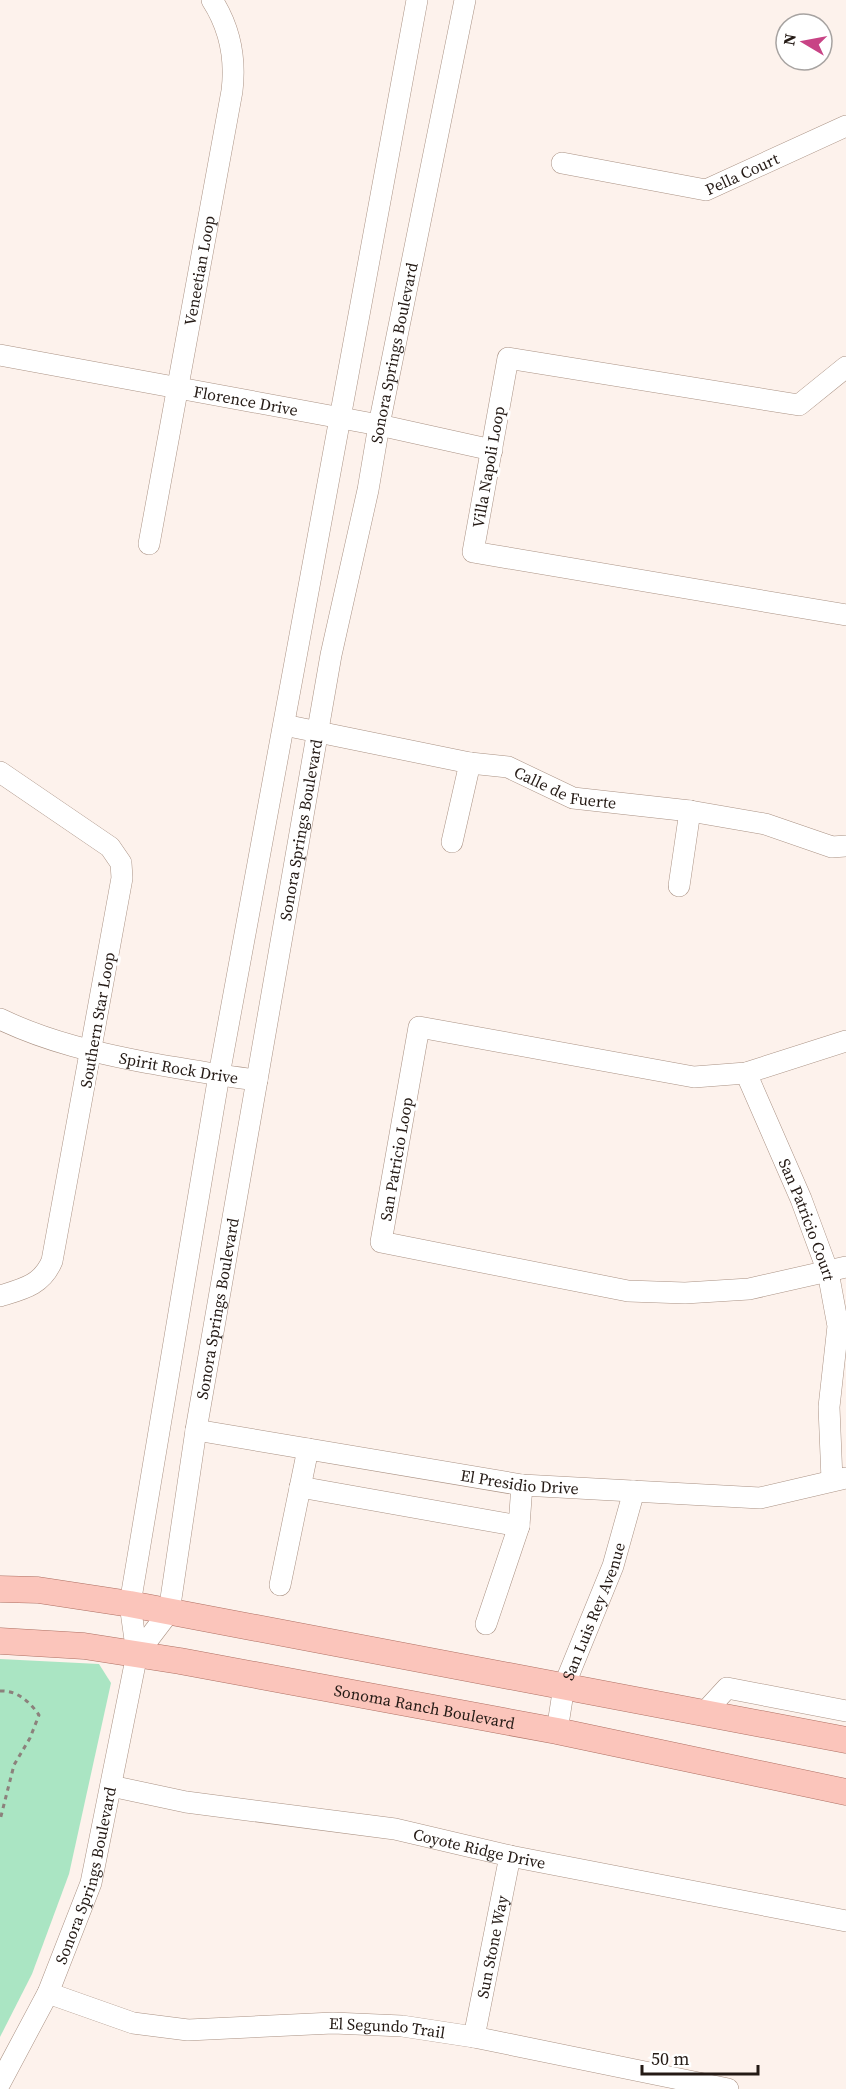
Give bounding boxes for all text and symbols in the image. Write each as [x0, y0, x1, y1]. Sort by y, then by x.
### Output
north arrow [774, 12, 834, 72]
text: N [777, 31, 801, 47]
street label: Pella Court [702, 147, 783, 200]
street label: Veneetian Loop [178, 214, 220, 327]
street label: Sonora Springs Boulevard [365, 261, 423, 445]
street label: Florence Drive [192, 380, 300, 421]
street label: Villa Napoli Loop [466, 404, 510, 530]
street label: Sonora Springs Boulevard [274, 737, 327, 922]
street label: Calle de Fuerte [511, 761, 618, 814]
street label: Southern Star Loop [74, 950, 120, 1090]
street label: Spirit Rock Drive [117, 1046, 240, 1089]
street label: San Patricio Loop [374, 1095, 418, 1223]
street label: San Patricio Court [774, 1155, 841, 1283]
street label: Sonora Springs Boulevard [191, 1216, 244, 1401]
street label: El Presidio Drive [459, 1464, 579, 1499]
street label: San Luis Rey Avenue [557, 1540, 630, 1683]
street label: Sonoma Ranch Boulevard [332, 1679, 517, 1734]
street label: Sonora Springs Boulevard [49, 1785, 121, 1967]
street label: Coyote Ridge Drive [411, 1823, 547, 1874]
street label: Sun Stone Way [471, 1893, 513, 2000]
street label: El Segundo Trail [328, 2012, 447, 2043]
scale bar [642, 2038, 758, 2076]
text: 50 m [651, 2046, 689, 2071]

